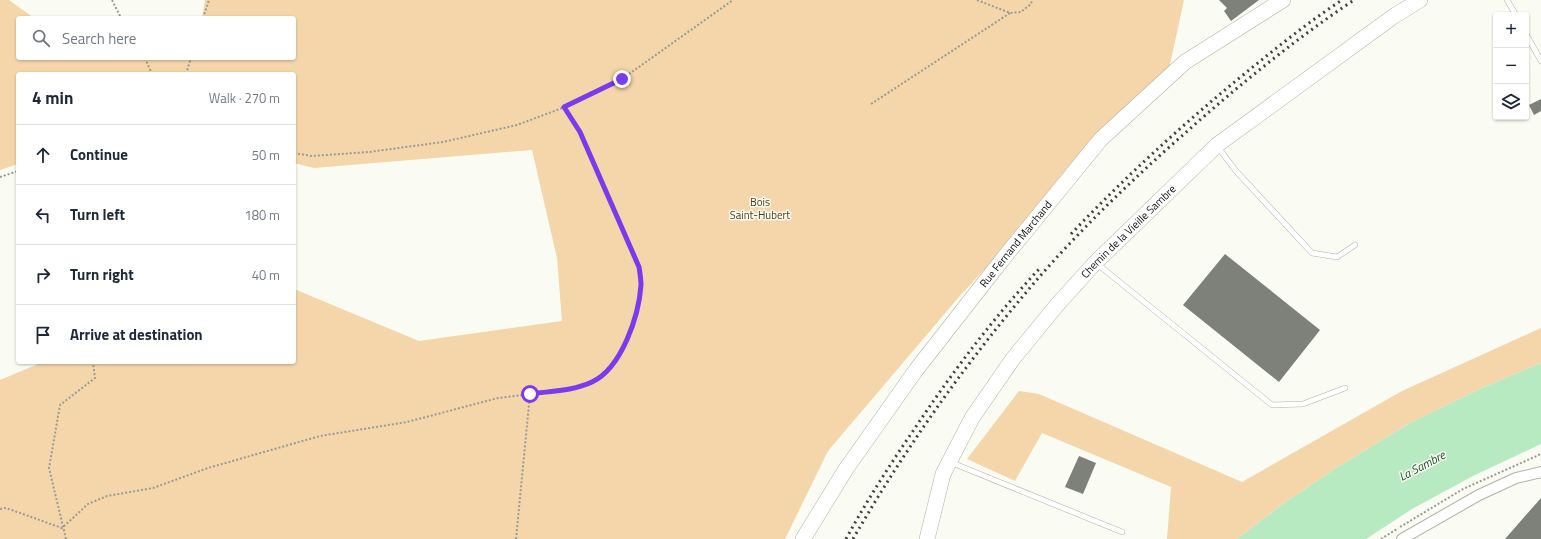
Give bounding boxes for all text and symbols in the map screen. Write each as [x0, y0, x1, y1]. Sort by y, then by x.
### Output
map controls [1493, 12, 1529, 120]
button: + [1493, 12, 1529, 48]
search box [16, 16, 296, 60]
icon: search [30, 27, 52, 49]
text: Search here [62, 27, 136, 50]
button: − [1493, 48, 1529, 84]
route end [613, 70, 631, 88]
button: layers [1493, 84, 1529, 120]
text: 4 min [32, 85, 73, 111]
text: Walk · 270 m [209, 88, 280, 108]
text: Continue [70, 143, 128, 166]
icon: ahead [32, 144, 54, 166]
text: 50 m [252, 145, 280, 165]
street label: Chemin de la Vieille Sambre [1077, 181, 1180, 282]
park label: Bois Saint-Hubert [730, 194, 790, 223]
street label: Rue Fernand Marchand [975, 197, 1056, 291]
text: Turn left [70, 203, 125, 226]
icon: left [32, 204, 54, 226]
text: 180 m [244, 205, 280, 225]
text: Turn right [70, 263, 134, 286]
icon: right [32, 264, 54, 286]
text: 40 m [252, 265, 280, 285]
text: Arrive at destination [70, 323, 203, 346]
icon: arrive [32, 324, 54, 346]
route start [521, 385, 539, 403]
water label: La Sambre [1395, 445, 1450, 486]

